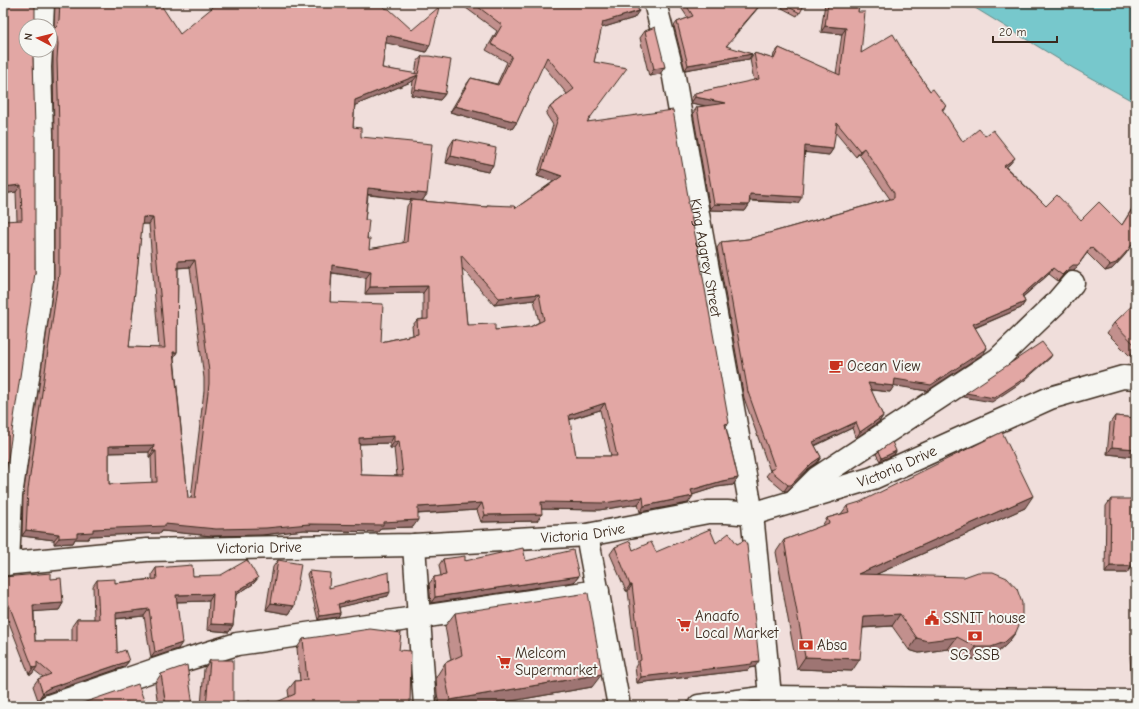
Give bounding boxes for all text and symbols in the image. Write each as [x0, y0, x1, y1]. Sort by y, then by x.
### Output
north arrow [18, 18, 58, 58]
scale bar [993, 18, 1057, 44]
text: 20 m [999, 25, 1027, 39]
text: N [22, 32, 35, 41]
street label: King Aggrey Street [686, 197, 725, 319]
place label: Ocean View [847, 357, 920, 375]
cafe icon: Ocean View [828, 358, 844, 374]
street label: Victoria Drive [855, 441, 940, 491]
street label: Victoria Drive [540, 519, 627, 547]
street label: Victoria Drive [217, 538, 302, 558]
place label: Anaafo Local Market [695, 607, 779, 642]
place label: SSNIT house [943, 609, 1026, 627]
public building icon: SSNIT house [924, 610, 940, 626]
supermarket icon: Anaafo Local Market [676, 617, 692, 633]
bank icon: SG SSB [967, 628, 983, 644]
place label: Absa [817, 636, 848, 654]
bank icon: Absa [798, 637, 814, 653]
place label: Melcom Supermarket [515, 644, 598, 679]
place label: SG SSB [950, 646, 1000, 664]
supermarket icon: Melcom Supermarket [496, 654, 512, 670]

